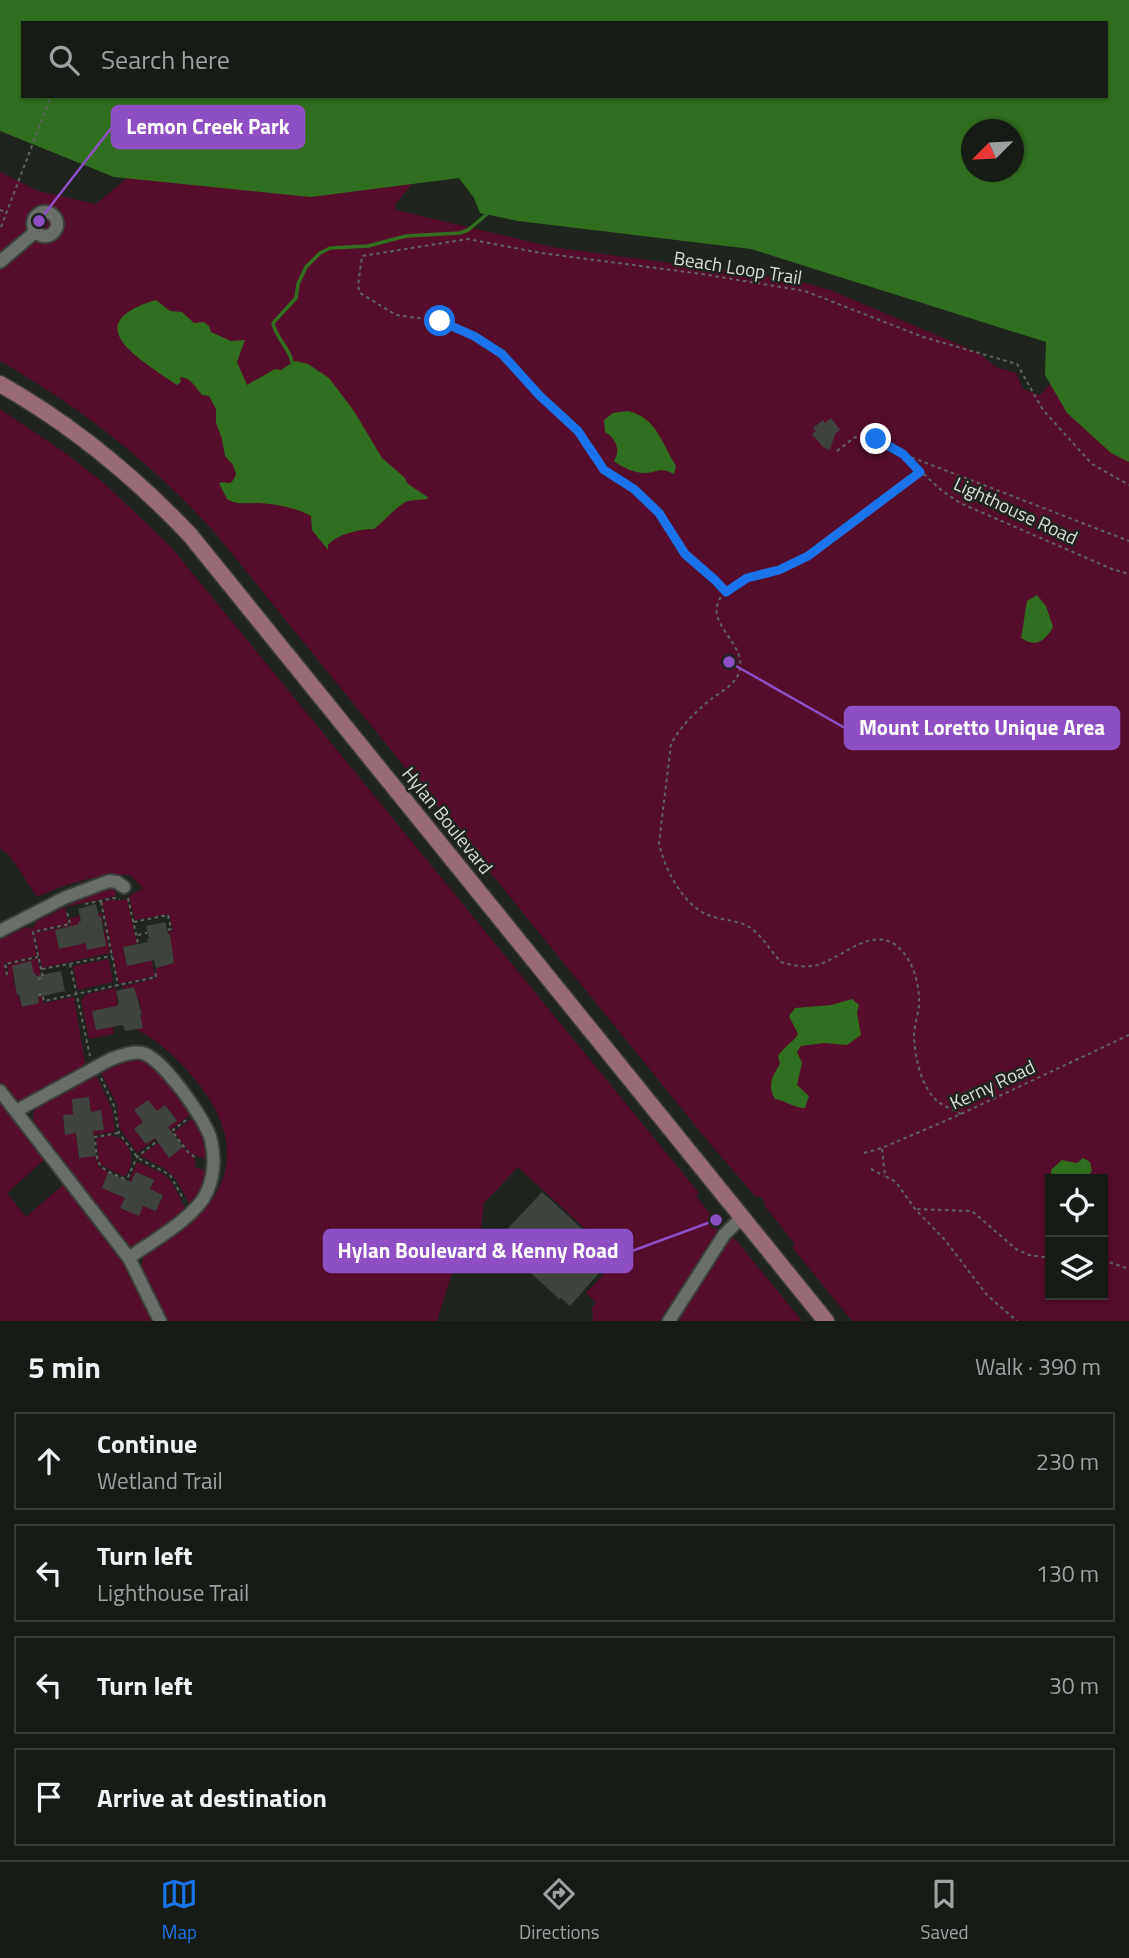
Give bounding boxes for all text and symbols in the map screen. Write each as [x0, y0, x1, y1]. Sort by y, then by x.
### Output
search box [21, 21, 1108, 98]
text: Search here [101, 40, 230, 79]
icon: search [45, 41, 83, 79]
callout: Lemon Creek Park [112, 106, 304, 148]
text: Lemon Creek Park [126, 110, 290, 142]
north arrow [961, 119, 1024, 182]
street label: Beach Loop Trail [672, 243, 804, 291]
route start [424, 305, 455, 336]
route end [860, 423, 891, 454]
street label: Lighthouse Road [949, 469, 1083, 551]
callout: Mount Loretto Unique Area [845, 707, 1119, 749]
text: Mount Loretto Unique Area [859, 711, 1105, 743]
street label: Hylan Boulevard [396, 760, 500, 880]
street label: Kerny Road [945, 1052, 1039, 1116]
map controls [1045, 1174, 1108, 1300]
button: locate [1045, 1174, 1108, 1237]
callout: Hylan Boulevard & Kenny Road [324, 1230, 632, 1272]
text: Hylan Boulevard & Kenny Road [338, 1234, 618, 1266]
button: layers [1045, 1237, 1108, 1300]
text: 5 min [28, 1344, 101, 1390]
text: Walk · 390 m [975, 1349, 1101, 1384]
text: Continue [97, 1424, 197, 1463]
icon: ahead [30, 1442, 68, 1480]
text: 230 m [1036, 1444, 1099, 1479]
text: Wetland Trail [97, 1463, 223, 1498]
text: Turn left [97, 1536, 192, 1575]
icon: left [30, 1554, 68, 1592]
text: 130 m [1036, 1556, 1099, 1591]
text: Lighthouse Trail [97, 1575, 249, 1610]
icon: left [30, 1666, 68, 1704]
text: Turn left [97, 1666, 192, 1705]
text: 30 m [1049, 1668, 1099, 1703]
icon: arrive [30, 1778, 68, 1816]
text: Arrive at destination [97, 1778, 327, 1817]
tab: Map [160, 1875, 198, 1946]
tab: Directions [519, 1875, 600, 1946]
tab: Saved [920, 1875, 969, 1946]

